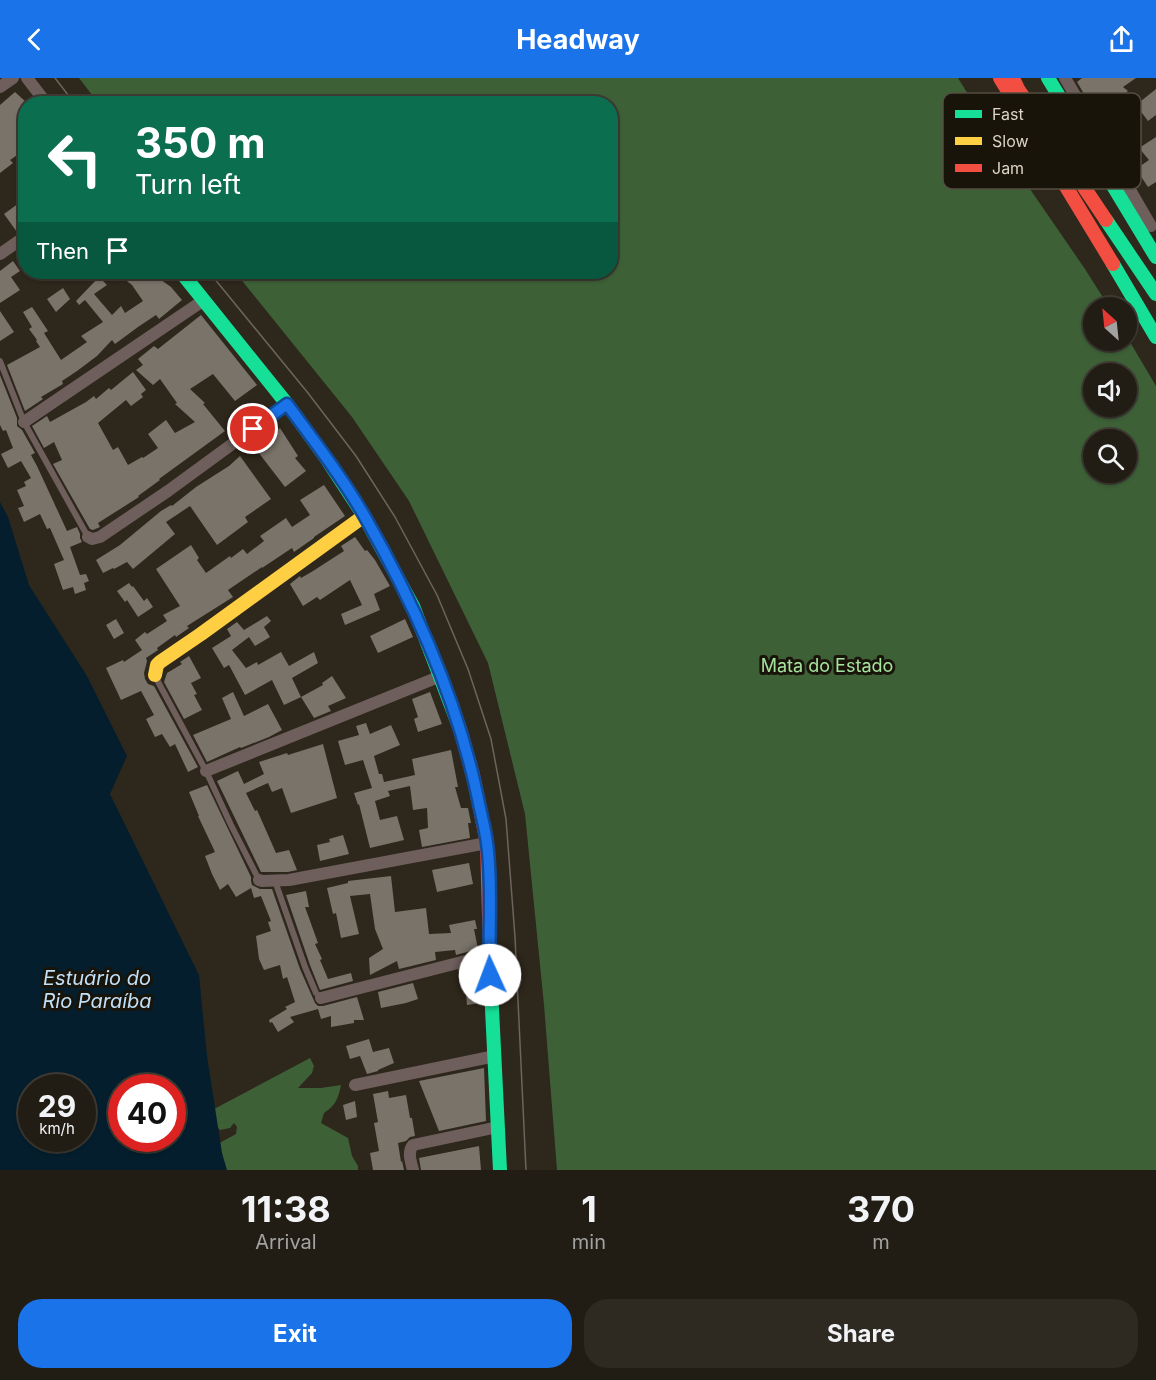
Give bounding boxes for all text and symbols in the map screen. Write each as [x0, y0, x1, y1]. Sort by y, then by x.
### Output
icon: back [18, 23, 51, 56]
text: Headway [516, 23, 640, 56]
icon: share [1105, 23, 1138, 56]
legend [943, 93, 1141, 189]
text: Fast [992, 104, 1024, 124]
text: 350 m [135, 117, 266, 168]
icon: left [36, 120, 114, 198]
text: Slow [992, 131, 1029, 151]
text: Jam [992, 158, 1024, 178]
text: Turn left [135, 168, 241, 201]
icon: arrive [101, 234, 134, 267]
text: Then [36, 238, 89, 264]
north arrow [1083, 297, 1137, 351]
map controls [1083, 297, 1137, 483]
button: sound [1083, 363, 1137, 417]
pin [227, 403, 278, 454]
icon: arrive [236, 412, 269, 445]
button: search [1083, 429, 1137, 483]
park label: Mata do Estado [761, 655, 893, 676]
position arrow [458, 943, 522, 1007]
water label: Estuário do Rio Paraíba [42, 966, 152, 1013]
speed limit sign: 40 [108, 1074, 186, 1152]
text: 29 [38, 1088, 76, 1124]
text: km/h [39, 1119, 75, 1138]
text: 11:38 [241, 1187, 331, 1231]
text: 1 [581, 1187, 597, 1231]
text: 370 [847, 1187, 915, 1231]
text: Arrival [255, 1230, 317, 1254]
text: min [572, 1230, 606, 1254]
text: m [872, 1230, 890, 1254]
button: Exit [18, 1299, 572, 1368]
button: Share [584, 1299, 1138, 1368]

